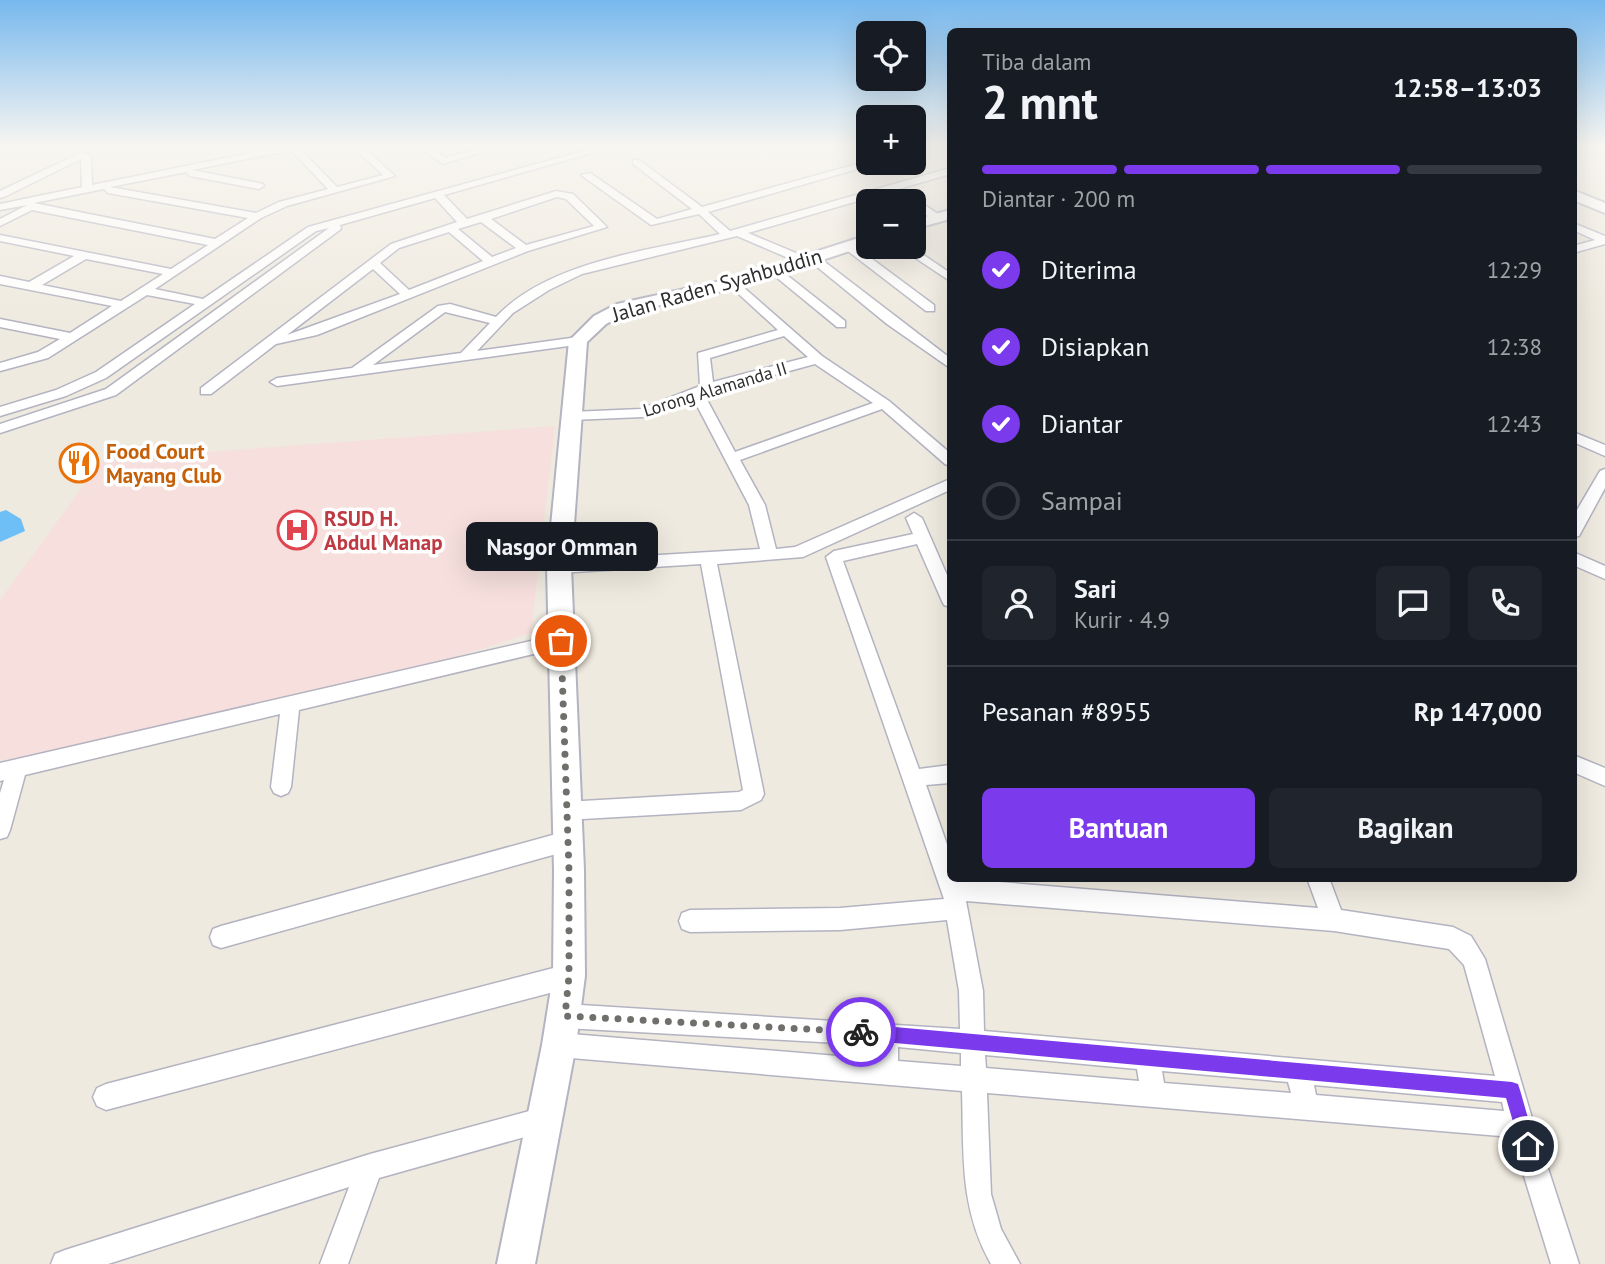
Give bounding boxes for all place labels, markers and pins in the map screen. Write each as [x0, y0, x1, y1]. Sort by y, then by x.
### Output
place label: Food Court Mayang Club [106, 438, 222, 489]
restaurant icon: Food Court Mayang Club [58, 442, 100, 484]
place label: RSUD H. Abdul Manap [324, 505, 442, 556]
hospital icon: RSUD H. Abdul Manap [276, 509, 318, 551]
callout: Nasgor Omman [465, 522, 657, 571]
pin [531, 611, 591, 671]
pin [1498, 1116, 1558, 1176]

